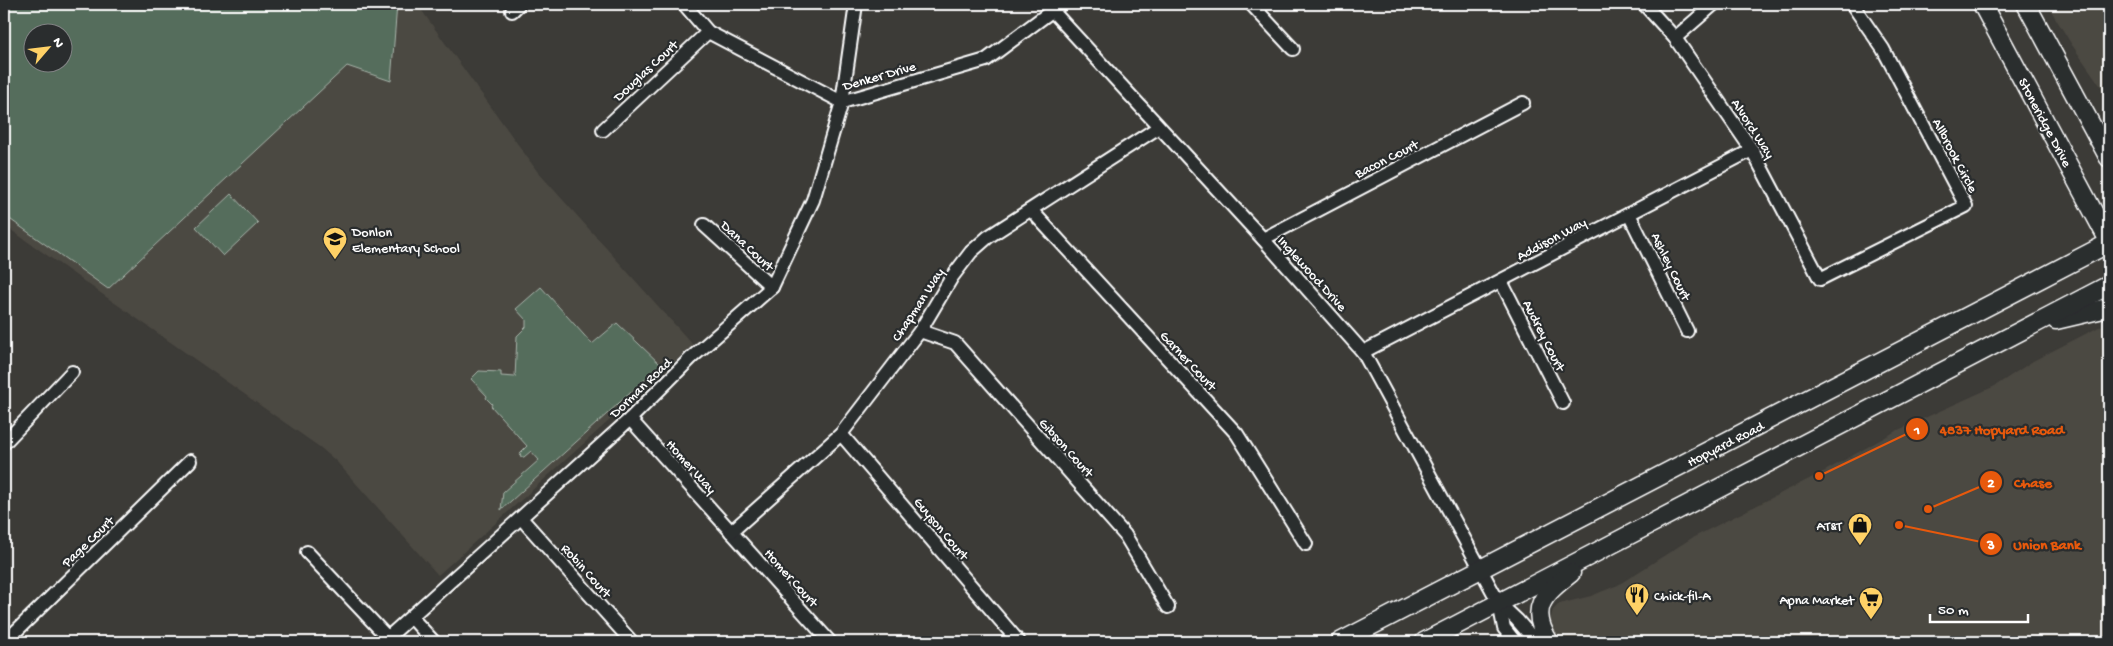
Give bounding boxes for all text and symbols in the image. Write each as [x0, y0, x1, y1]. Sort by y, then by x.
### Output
north arrow [22, 22, 72, 72]
text: N [48, 35, 67, 51]
street label: Douglas Court [610, 37, 684, 107]
street label: Denker Drive [840, 59, 919, 96]
street label: Stoneridge Drive [2013, 76, 2075, 171]
street label: Alvord Way [1726, 96, 1778, 163]
street label: Allbrook Circle [1927, 116, 1981, 197]
street label: Bacon Court [1352, 136, 1423, 184]
street label: Addison Way [1514, 215, 1590, 266]
street label: Dana Court [715, 217, 777, 277]
place label: Donlon Elementary School [351, 225, 460, 258]
school or university icon: Donlon Elementary School [322, 226, 348, 260]
street label: Ashley Court [1646, 230, 1694, 305]
street label: Inglewood Drive [1273, 233, 1350, 316]
street label: Chapman Way [889, 265, 949, 345]
street label: Audrey Court [1518, 298, 1569, 376]
street label: Garner Court [1155, 328, 1220, 396]
street label: Dorman Road [606, 354, 678, 423]
callout: 4837 Hopyard Road [1904, 414, 2074, 444]
street label: Gibson Court [1034, 416, 1097, 483]
street label: Hopyard Road [1685, 418, 1769, 472]
text: 1 [1913, 422, 1920, 440]
text: 4837 Hopyard Road [1939, 422, 2066, 440]
street label: Homer Way [661, 437, 719, 498]
callout: Chase [1979, 467, 2062, 497]
text: 2 [1987, 475, 1995, 493]
text: Chase [2013, 475, 2053, 493]
street label: Guyson Court [909, 495, 972, 565]
shop icon: AT&T [1847, 512, 1873, 546]
street label: Page Court [58, 513, 119, 573]
place label: AT&T [1817, 519, 1843, 536]
callout: Union Bank [1979, 529, 2091, 559]
text: 3 [1986, 537, 1995, 555]
text: Union Bank [2013, 537, 2083, 555]
street label: Robin Court [556, 541, 615, 603]
street label: Homer Court [759, 546, 822, 612]
restaurant icon: Chick-fil-A [1624, 582, 1650, 616]
supermarket icon: Apna Market [1858, 586, 1884, 620]
place label: Chick-fil-A [1654, 589, 1711, 606]
scale bar [1930, 591, 2028, 623]
place label: Apna Market [1779, 593, 1855, 610]
text: 50 m [1938, 602, 1969, 620]

